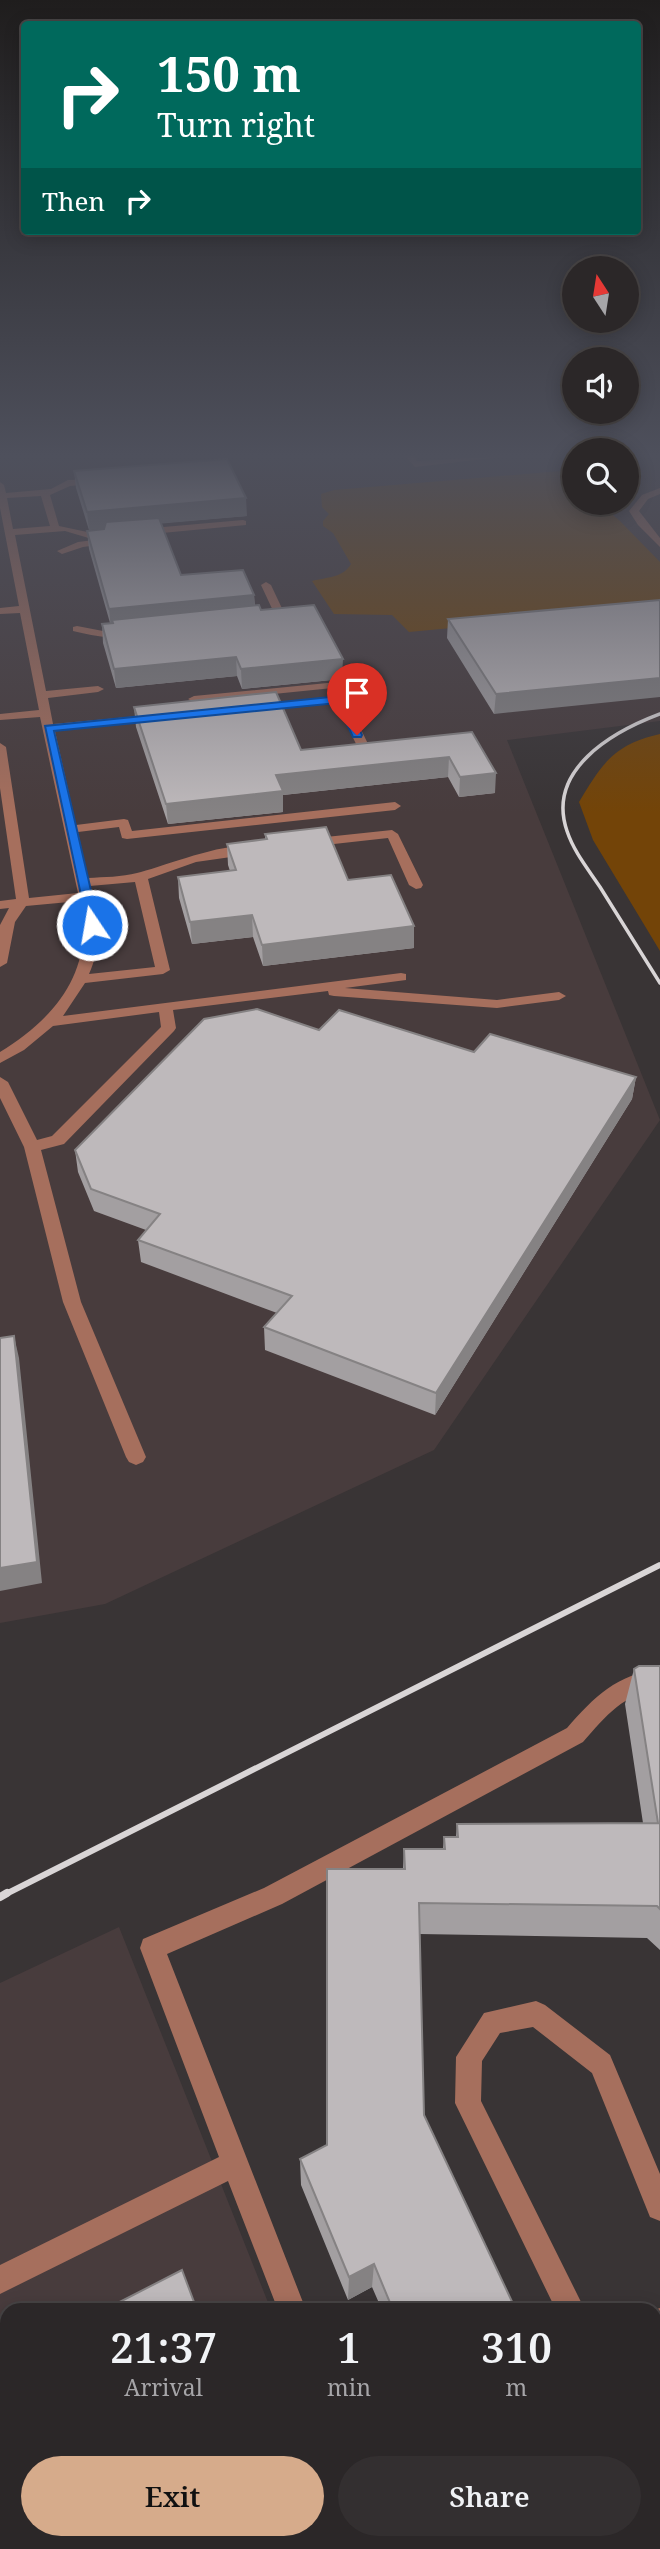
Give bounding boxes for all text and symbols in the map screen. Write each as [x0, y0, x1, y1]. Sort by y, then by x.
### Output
text: 150 m [157, 40, 301, 106]
icon: right [42, 49, 133, 140]
text: Turn right [157, 103, 315, 146]
icon: right [119, 182, 157, 220]
text: Then [42, 183, 105, 219]
north arrow [562, 256, 639, 332]
map controls [562, 256, 639, 515]
button: sound [562, 347, 639, 424]
button: search [562, 438, 639, 515]
pin [327, 663, 387, 735]
icon: arrive [338, 674, 376, 712]
position arrow [55, 888, 129, 962]
text: 21:37 [110, 2318, 217, 2375]
text: 1 [337, 2318, 361, 2375]
text: 310 [481, 2318, 552, 2375]
text: Arrival [124, 2371, 203, 2403]
text: min [327, 2371, 371, 2403]
text: m [506, 2371, 527, 2403]
button: Exit [21, 2456, 324, 2536]
button: Share [338, 2456, 641, 2536]

